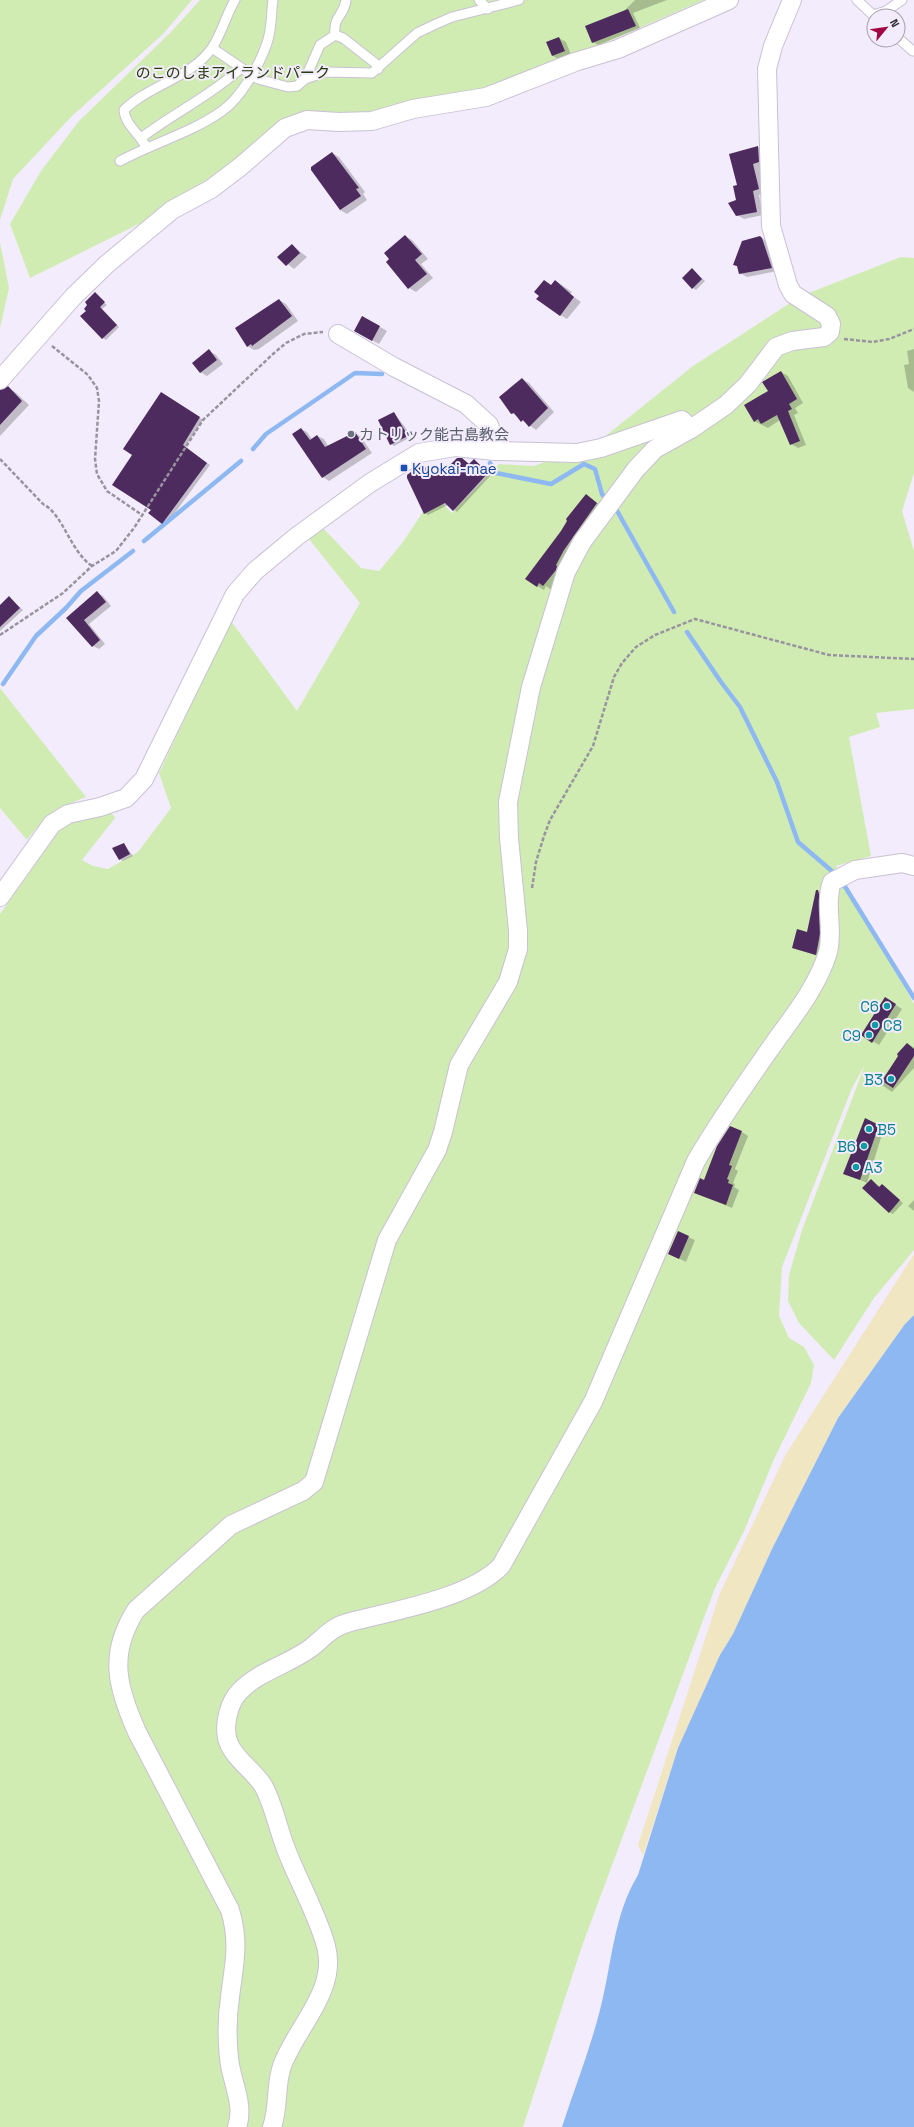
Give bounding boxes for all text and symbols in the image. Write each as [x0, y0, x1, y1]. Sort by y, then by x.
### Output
north arrow [866, 8, 906, 48]
text: N [887, 17, 903, 30]
park label: のこのしまアイランドパーク [136, 63, 330, 82]
place label: カトリック能古島教会 [359, 425, 509, 444]
marker: カトリック能古島教会 [346, 429, 356, 439]
place label: Kyokai-mae [412, 459, 497, 478]
marker: Kyokai-mae [399, 463, 409, 473]
place label: C6 [860, 997, 879, 1016]
marker: C6 [882, 1001, 892, 1011]
place label: C8 [883, 1016, 902, 1035]
marker: C8 [870, 1020, 880, 1030]
place label: C9 [842, 1026, 861, 1045]
marker: C9 [864, 1030, 874, 1040]
place label: B3 [864, 1070, 883, 1089]
marker: B3 [886, 1074, 896, 1084]
place label: B5 [877, 1120, 896, 1139]
marker: B5 [864, 1124, 874, 1134]
place label: B6 [837, 1137, 856, 1156]
marker: B6 [859, 1141, 869, 1151]
place label: A3 [864, 1158, 883, 1177]
marker: A3 [851, 1162, 861, 1172]

